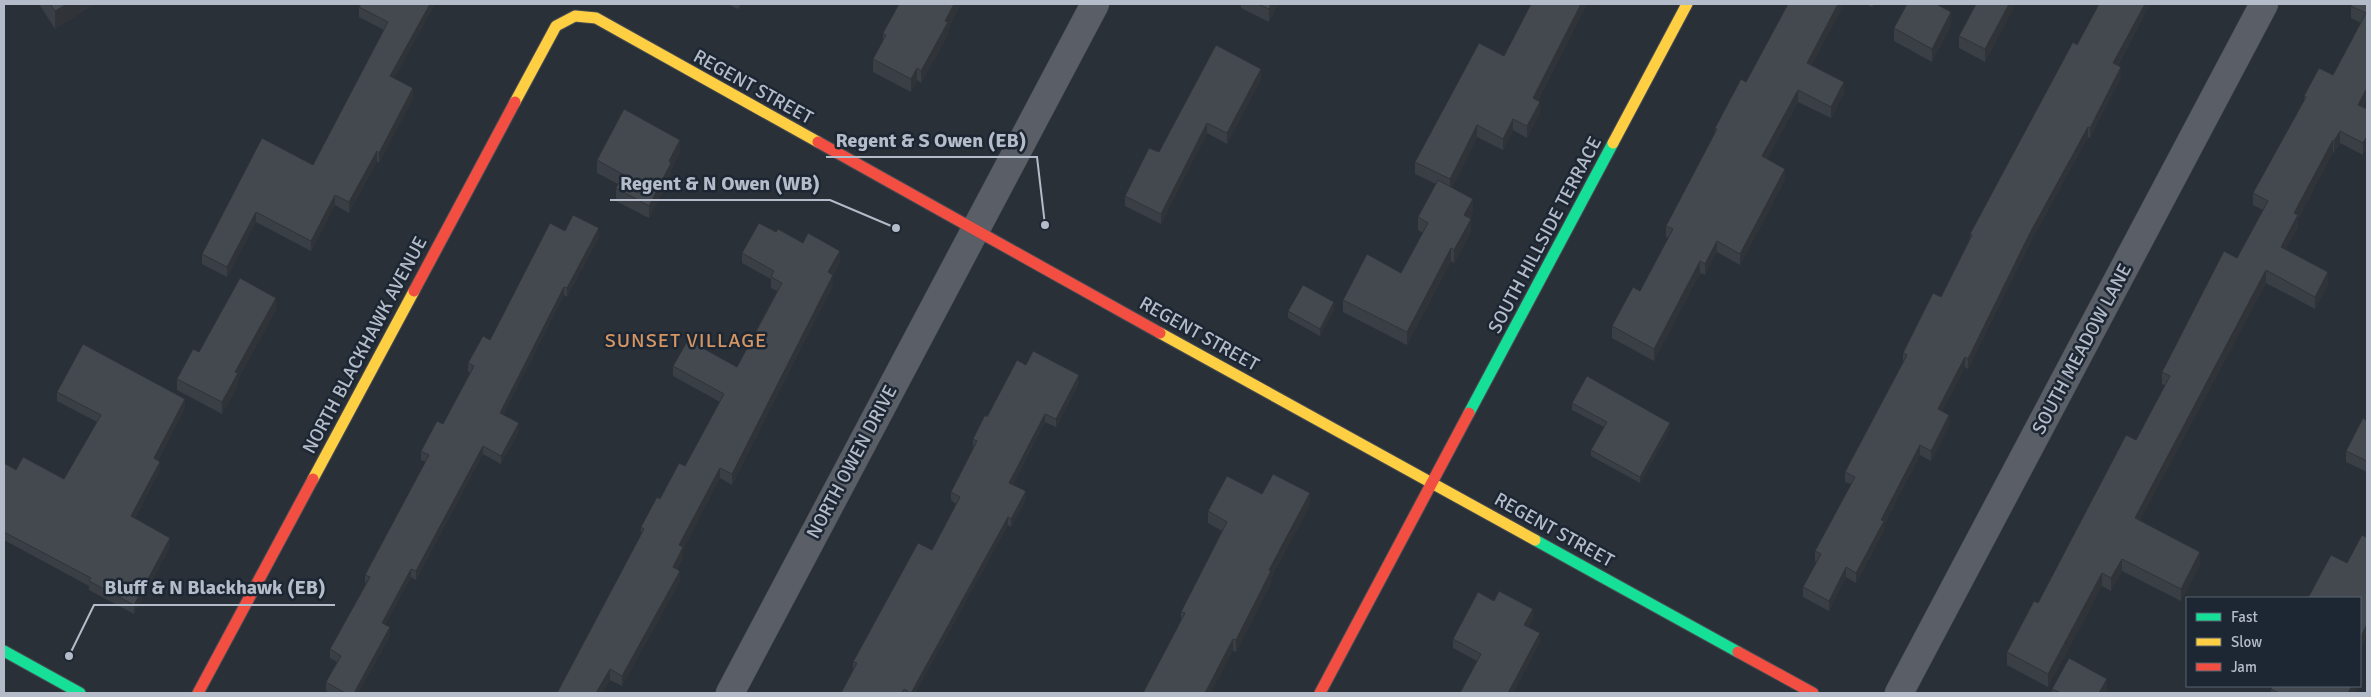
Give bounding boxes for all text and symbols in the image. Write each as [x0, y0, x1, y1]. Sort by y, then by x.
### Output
street label: REGENT STREET [689, 44, 818, 130]
callout: Regent & S Owen (EB) [826, 122, 1037, 157]
text: Regent & S Owen (EB) [836, 128, 1026, 153]
street label: SOUTH HILLSIDE TERRACE [1483, 132, 1607, 338]
callout: Regent & N Owen (WB) [610, 165, 830, 200]
text: Regent & N Owen (WB) [620, 171, 820, 196]
street label: NORTH BLACKHAWK AVENUE [297, 232, 433, 458]
street label: SOUTH MEADOW LANE [2027, 260, 2137, 438]
street label: REGENT STREET [1135, 291, 1264, 377]
district label: SUNSET VILLAGE [605, 328, 767, 353]
street label: NORTH OWEN DRIVE [801, 381, 903, 543]
street label: REGENT STREET [1490, 487, 1619, 573]
callout: Bluff & N Blackhawk (EB) [94, 570, 335, 605]
text: Bluff & N Blackhawk (EB) [104, 575, 326, 600]
legend [2186, 597, 2361, 687]
text: Fast [2231, 608, 2258, 626]
text: Slow [2231, 633, 2262, 651]
text: Jam [2231, 658, 2257, 676]

